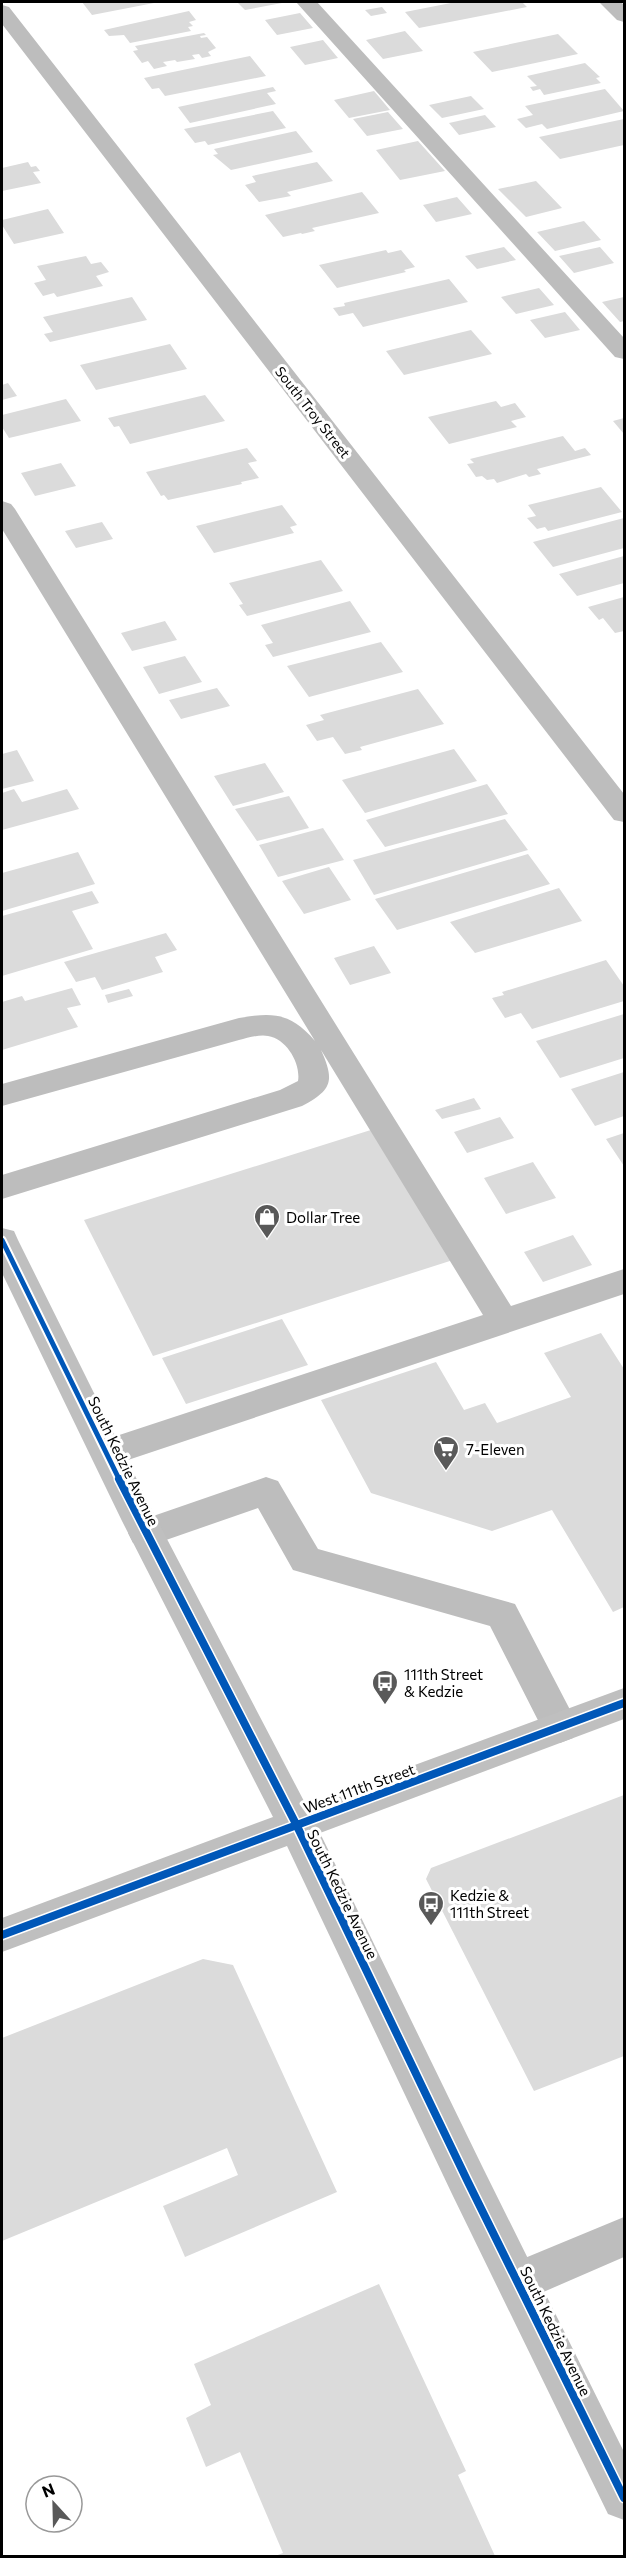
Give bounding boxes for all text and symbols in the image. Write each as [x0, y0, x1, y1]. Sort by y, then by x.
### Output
street label: South Troy Street [272, 363, 354, 461]
shop icon: Dollar Tree [252, 1202, 282, 1240]
place label: Dollar Tree [286, 1208, 360, 1226]
street label: South Kedzie Avenue [85, 1393, 163, 1529]
supermarket icon: 7-Eleven [431, 1434, 461, 1472]
place label: 7-Eleven [466, 1440, 525, 1458]
place label: 111th Street & Kedzie [404, 1665, 483, 1700]
bus stop icon: 111th Street & Kedzie [370, 1668, 400, 1706]
street label: West 111th Street [301, 1759, 417, 1817]
street label: South Kedzie Avenue [304, 1826, 382, 1962]
place label: Kedzie & 111th Street [450, 1886, 529, 1921]
bus stop icon: Kedzie & 111th Street [416, 1889, 446, 1927]
street label: South Kedzie Avenue [517, 2263, 595, 2399]
north arrow [24, 2474, 84, 2534]
text: N [39, 2479, 57, 2501]

